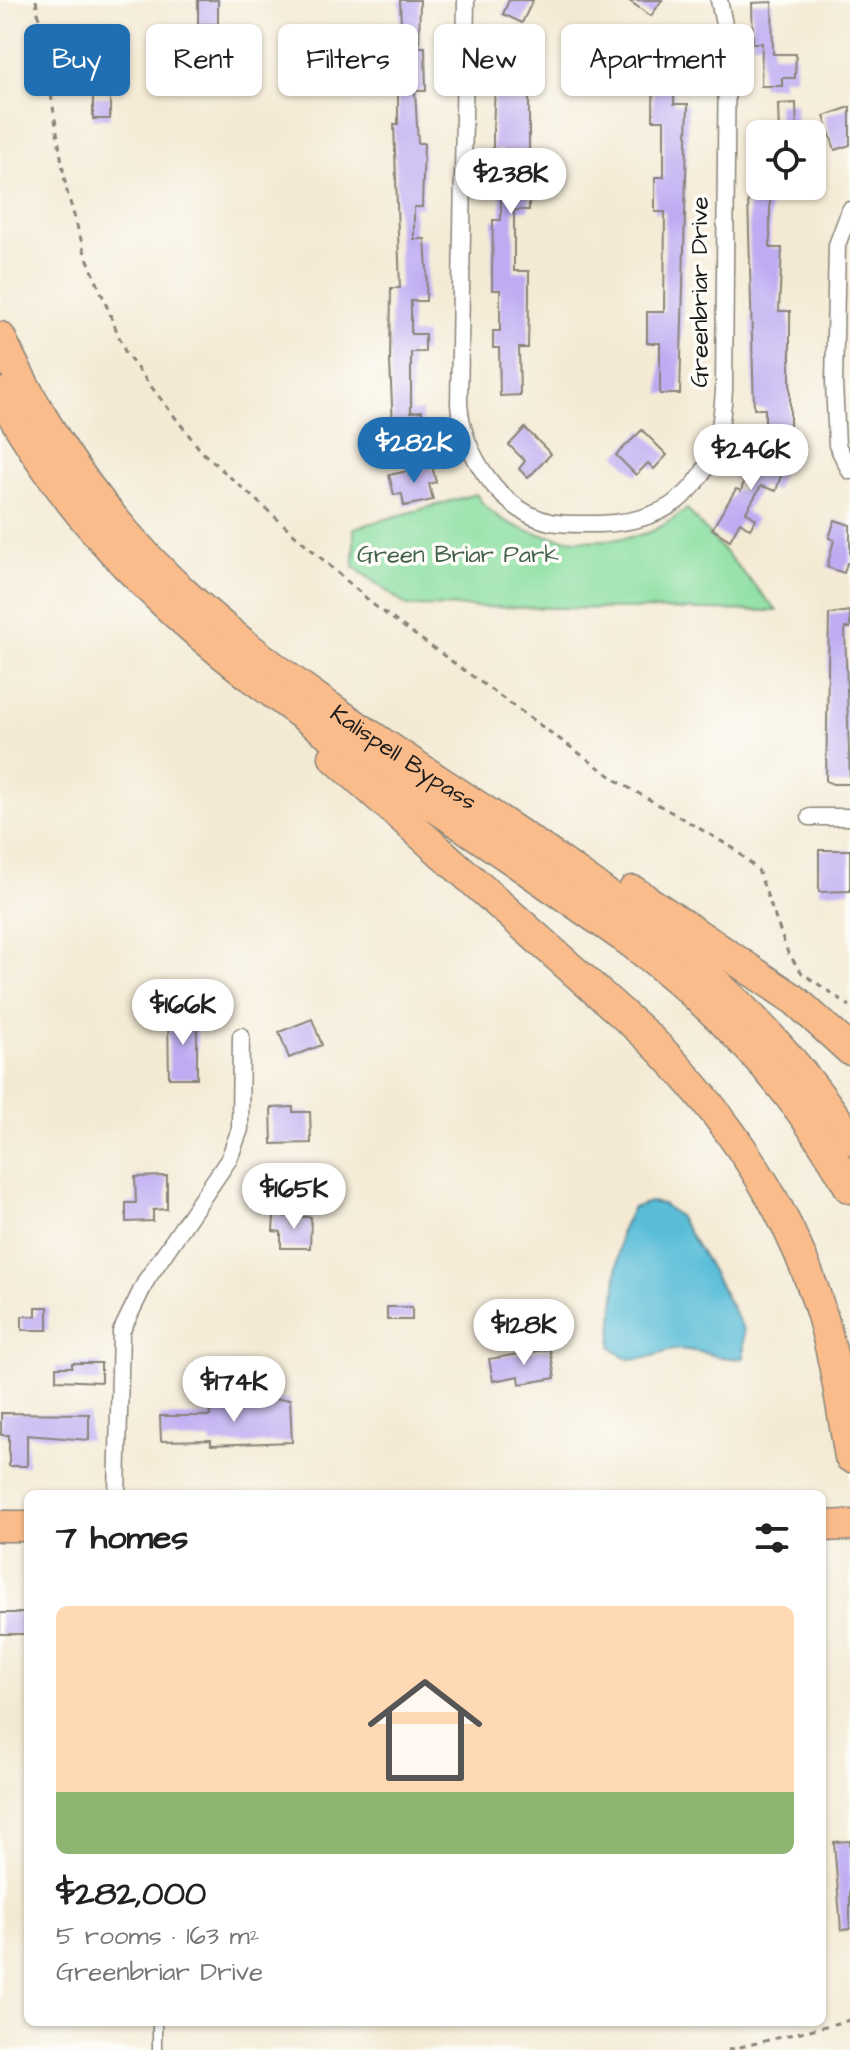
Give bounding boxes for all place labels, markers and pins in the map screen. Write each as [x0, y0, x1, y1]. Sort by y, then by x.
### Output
pin: $238K [455, 148, 567, 216]
pin: $282K [358, 417, 470, 485]
pin: $246K [695, 424, 807, 492]
pin: $166K [127, 979, 239, 1047]
pin: $165K [238, 1163, 350, 1231]
pin: $128K [468, 1299, 580, 1367]
pin: $174K [178, 1356, 290, 1424]

